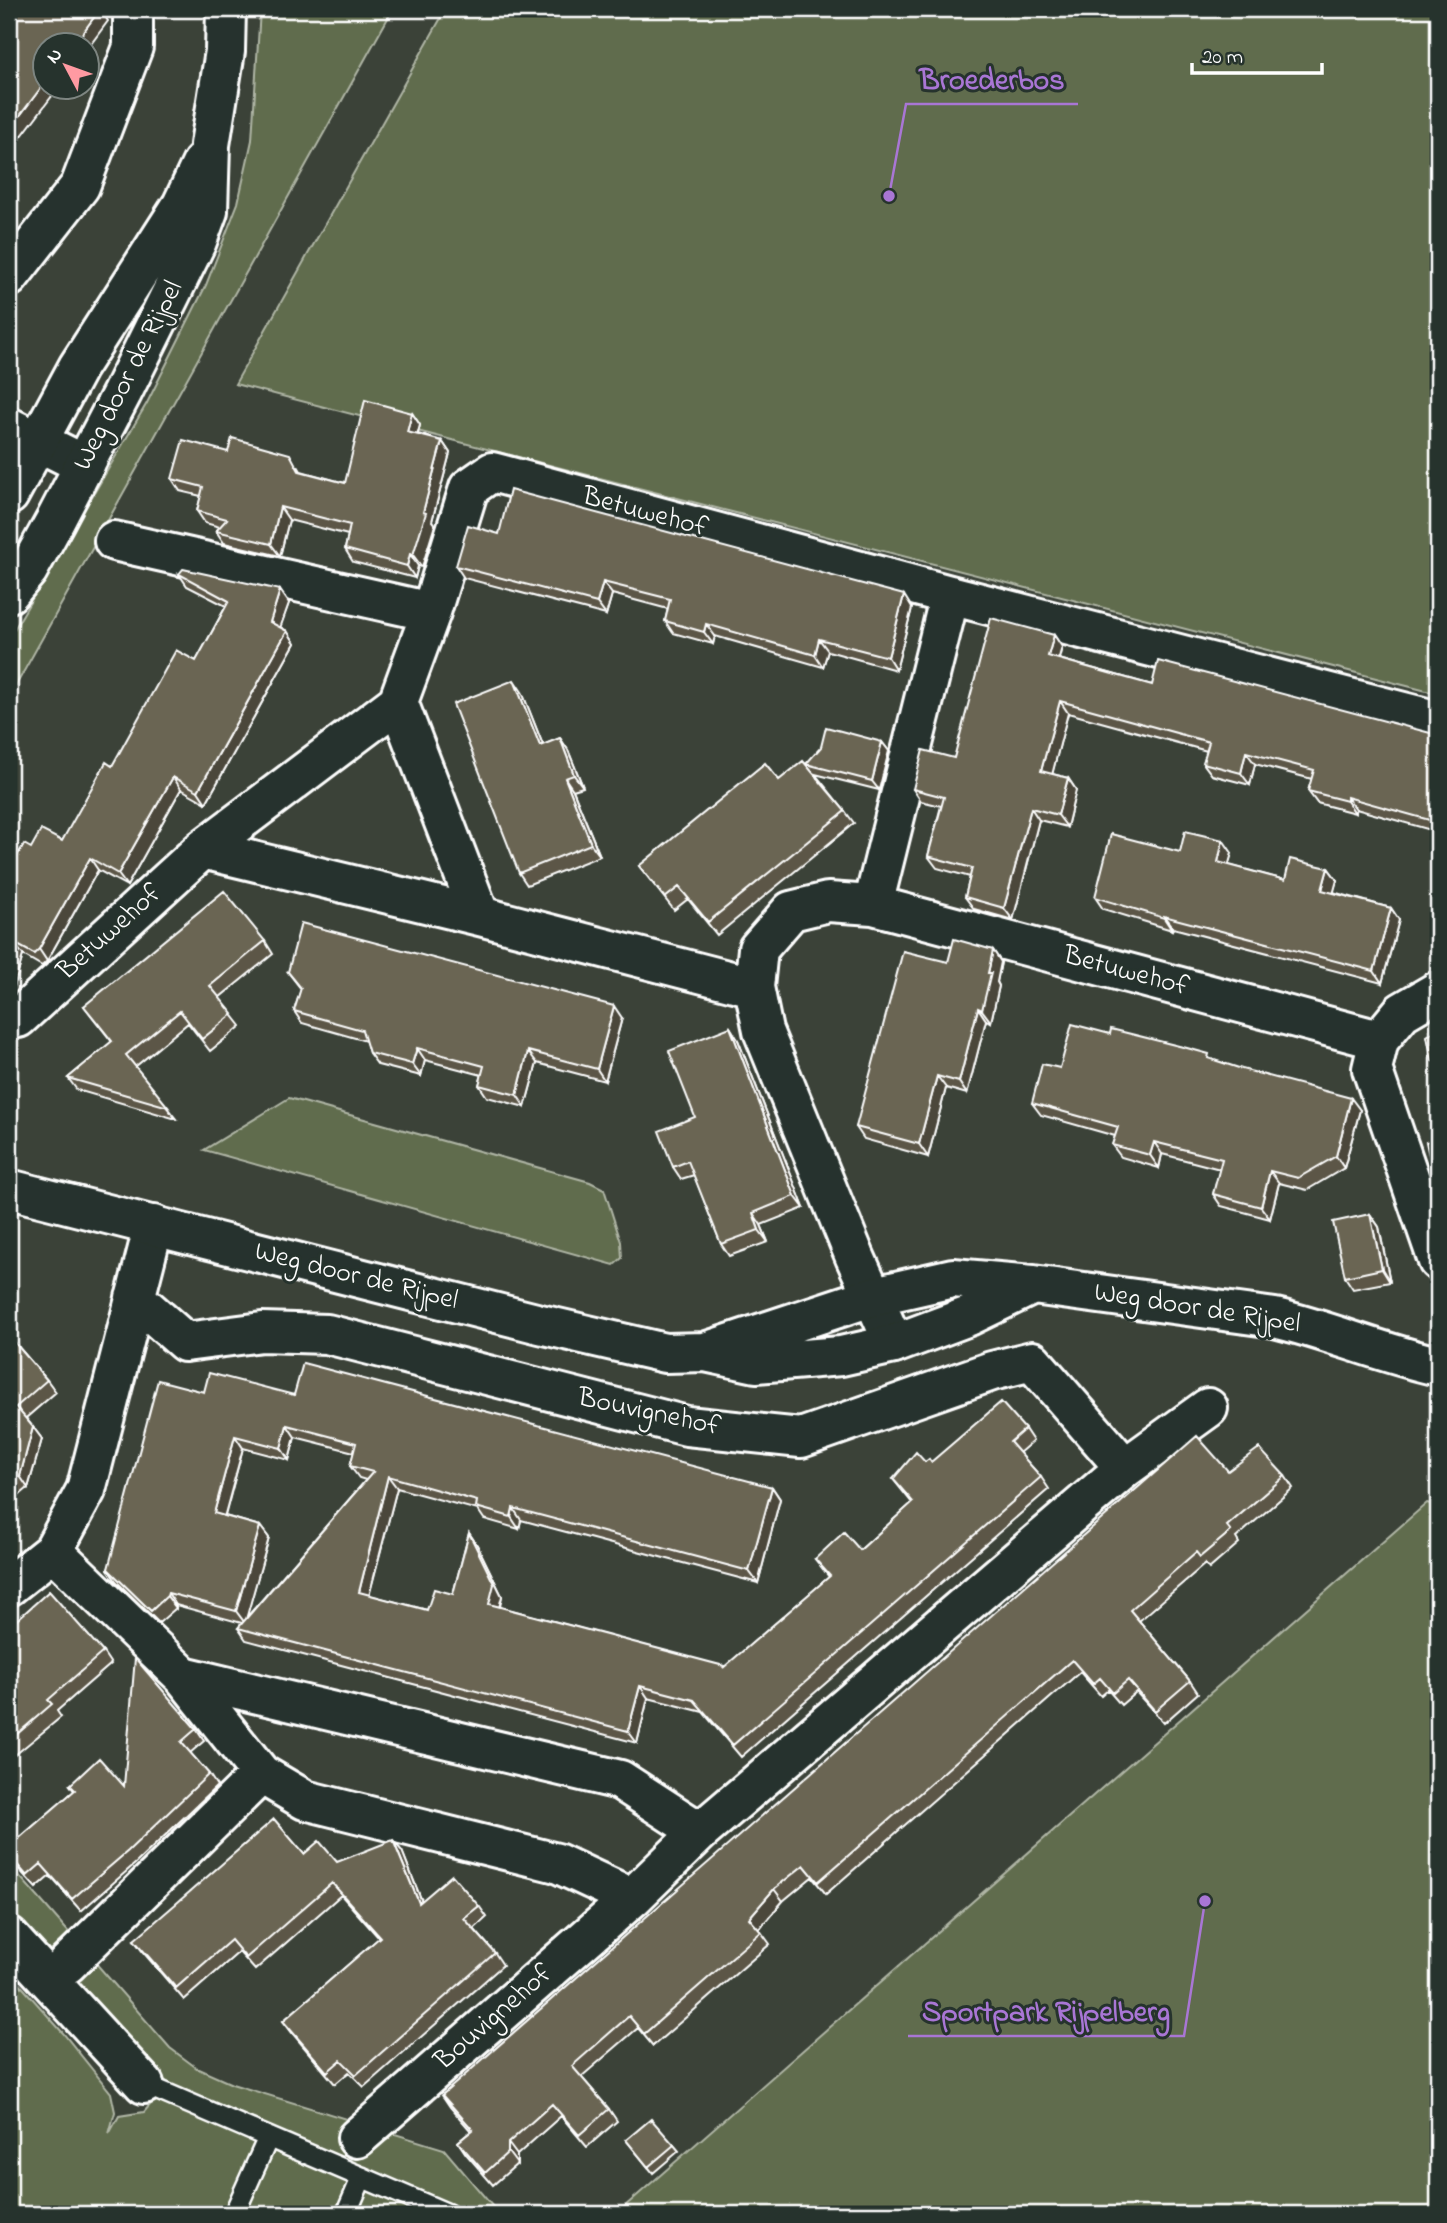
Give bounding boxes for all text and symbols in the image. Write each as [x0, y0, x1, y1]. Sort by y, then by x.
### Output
north arrow [32, 32, 102, 102]
scale bar [1192, 32, 1321, 76]
text: N [41, 43, 70, 70]
text: 20 m [1202, 43, 1243, 73]
callout: Broederbos [906, 53, 1078, 104]
text: Broederbos [918, 60, 1064, 104]
street label: Weg door de Rijpel [63, 274, 195, 478]
street label: Betuwehof [577, 476, 712, 549]
street label: Betuwehof [48, 875, 171, 992]
street label: Betuwehof [1058, 935, 1193, 1008]
street label: Weg door de Rijpel [250, 1232, 462, 1322]
street label: Weg door de Rijpel [1091, 1272, 1303, 1346]
street label: Bouvignehof [573, 1378, 724, 1448]
street label: Bouvignehof [425, 1955, 562, 2082]
callout: Sportpark Rijpelberg [908, 1985, 1184, 2036]
text: Sportpark Rijpelberg [922, 1992, 1170, 2037]

